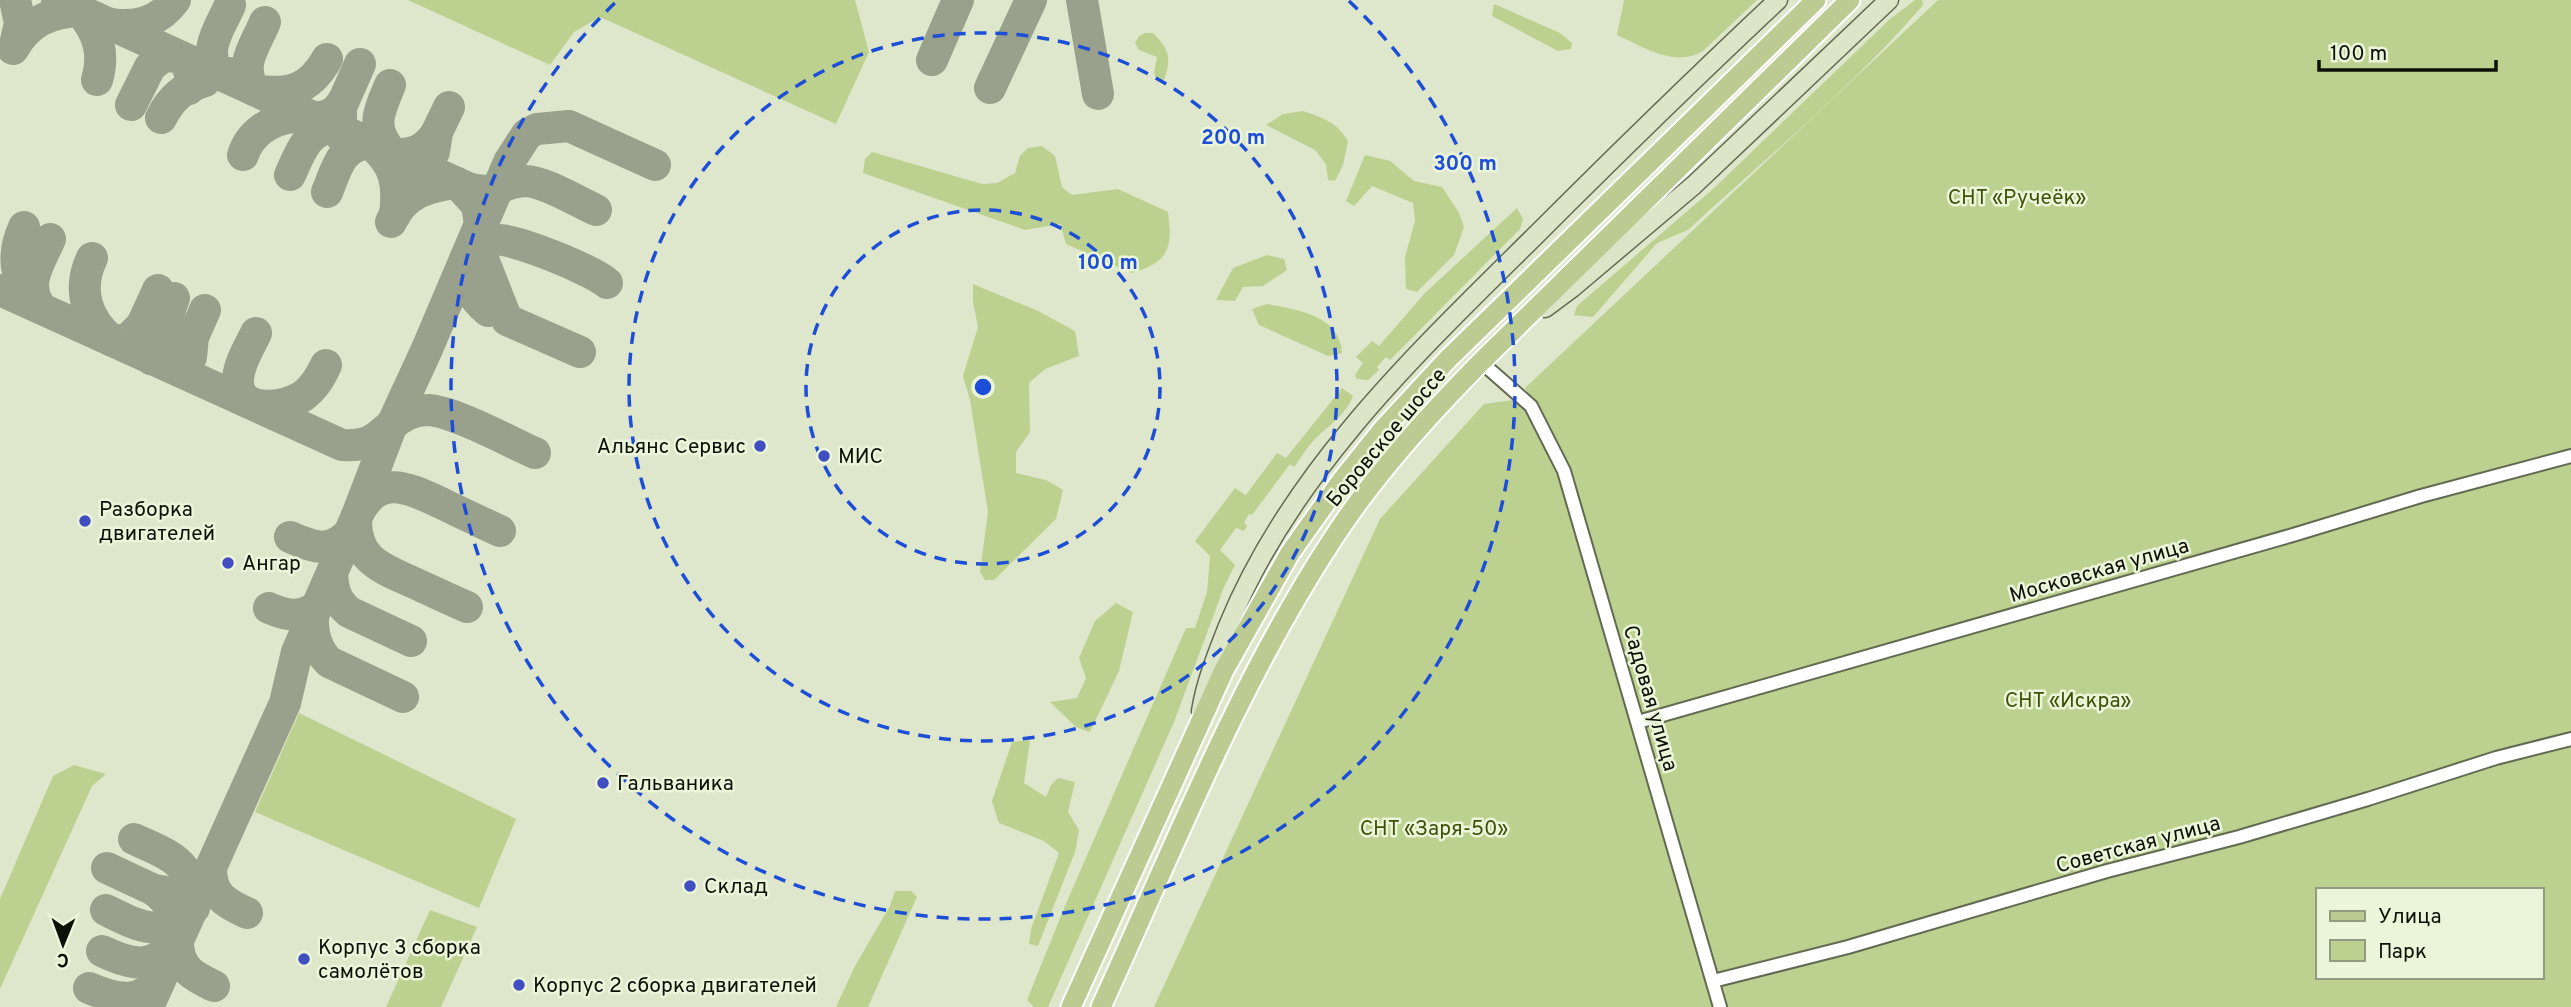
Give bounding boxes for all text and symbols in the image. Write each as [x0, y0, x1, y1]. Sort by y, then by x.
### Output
scale bar [2319, 28, 2496, 72]
text: 100 m [2330, 41, 2387, 68]
text: 200 m [1201, 125, 1265, 152]
text: 300 m [1433, 151, 1497, 178]
park label: СНТ «Ручеёк» [1948, 185, 2087, 212]
text: 100 m [1078, 250, 1138, 277]
street label: Боровское шоссе [1321, 363, 1453, 513]
centre of rings [971, 375, 995, 399]
place label: Альянс Сервис [597, 434, 746, 461]
marker: Альянс Сервис [752, 438, 768, 454]
place label: МИС [838, 444, 883, 471]
marker: МИС [816, 448, 832, 464]
place label: Разборка двигателей [99, 497, 215, 548]
marker: Разборка двигателей [77, 513, 93, 529]
street label: Московская улица [2006, 533, 2192, 610]
place label: Ангар [242, 551, 301, 578]
marker: Ангар [220, 555, 236, 571]
street label: Садовая улица [1616, 622, 1683, 775]
park label: СНТ «Искра» [2005, 688, 2132, 715]
place label: Гальваника [617, 771, 734, 798]
marker: Гальваника [595, 775, 611, 791]
street label: Советская улица [2053, 811, 2224, 880]
park label: СНТ «Заря-50» [1360, 816, 1509, 843]
place label: Склад [704, 874, 768, 901]
marker: Склад [682, 878, 698, 894]
legend [2316, 888, 2543, 979]
text: Улица [2378, 904, 2442, 931]
north arrow [28, 909, 98, 979]
place label: Корпус 3 сборка самолётов [318, 935, 481, 986]
text: Парк [2378, 939, 2427, 966]
text: С [56, 947, 69, 971]
marker: Корпус 3 сборка самолётов [296, 951, 312, 967]
place label: Корпус 2 сборка двигателей [533, 973, 817, 1000]
marker: Корпус 2 сборка двигателей [511, 977, 527, 993]

